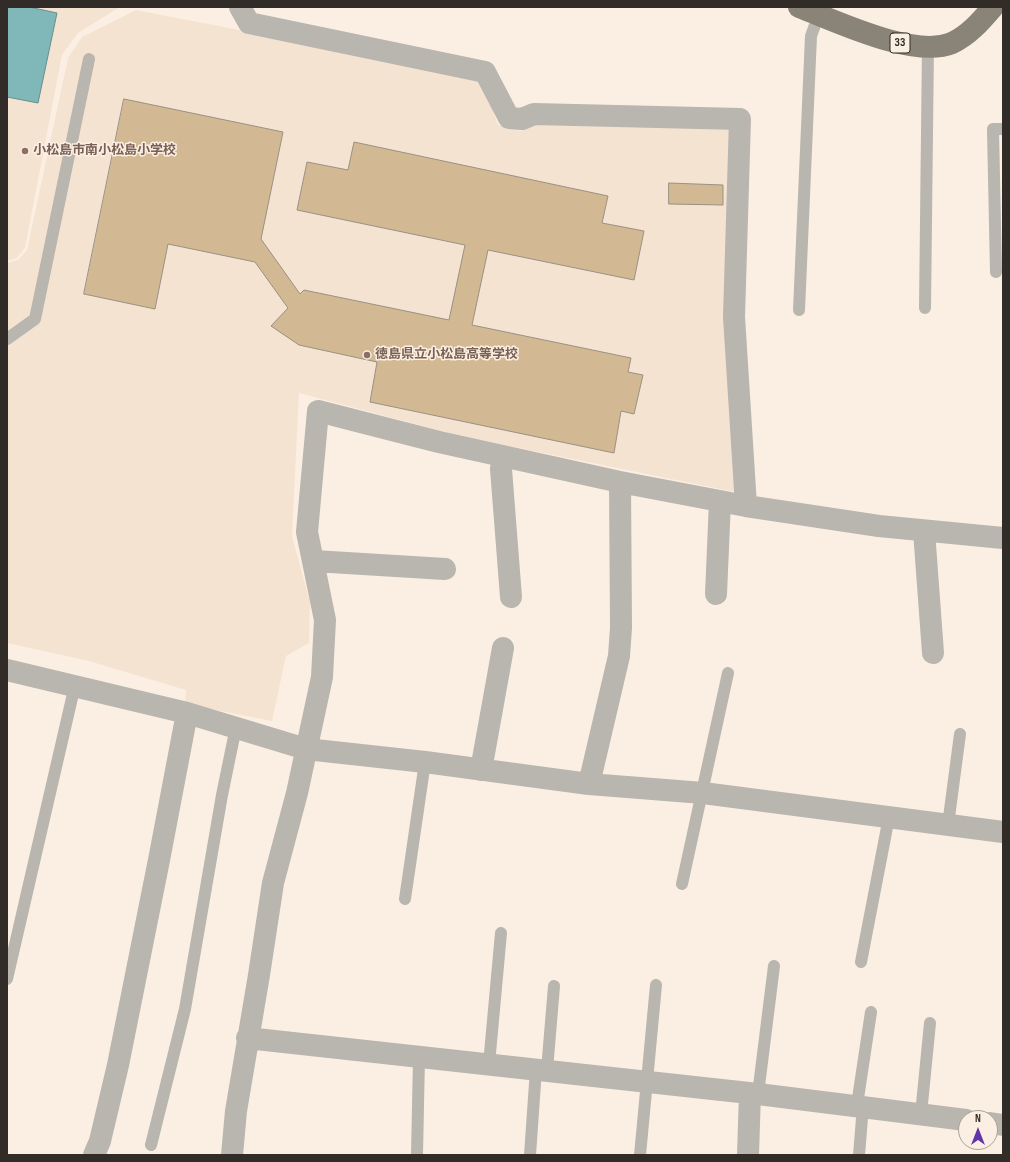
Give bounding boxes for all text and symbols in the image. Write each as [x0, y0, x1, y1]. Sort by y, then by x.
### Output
road number: 33 [890, 33, 910, 53]
place label: 小松島市南小松島小学校 [33, 143, 176, 159]
marker: 小松島市南小松島小学校 [20, 146, 30, 156]
place label: 徳島県立小松島高等学校 [375, 347, 518, 363]
marker: 徳島県立小松島高等学校 [362, 350, 372, 360]
north arrow [958, 1110, 998, 1150]
text: N [975, 1112, 981, 1125]

